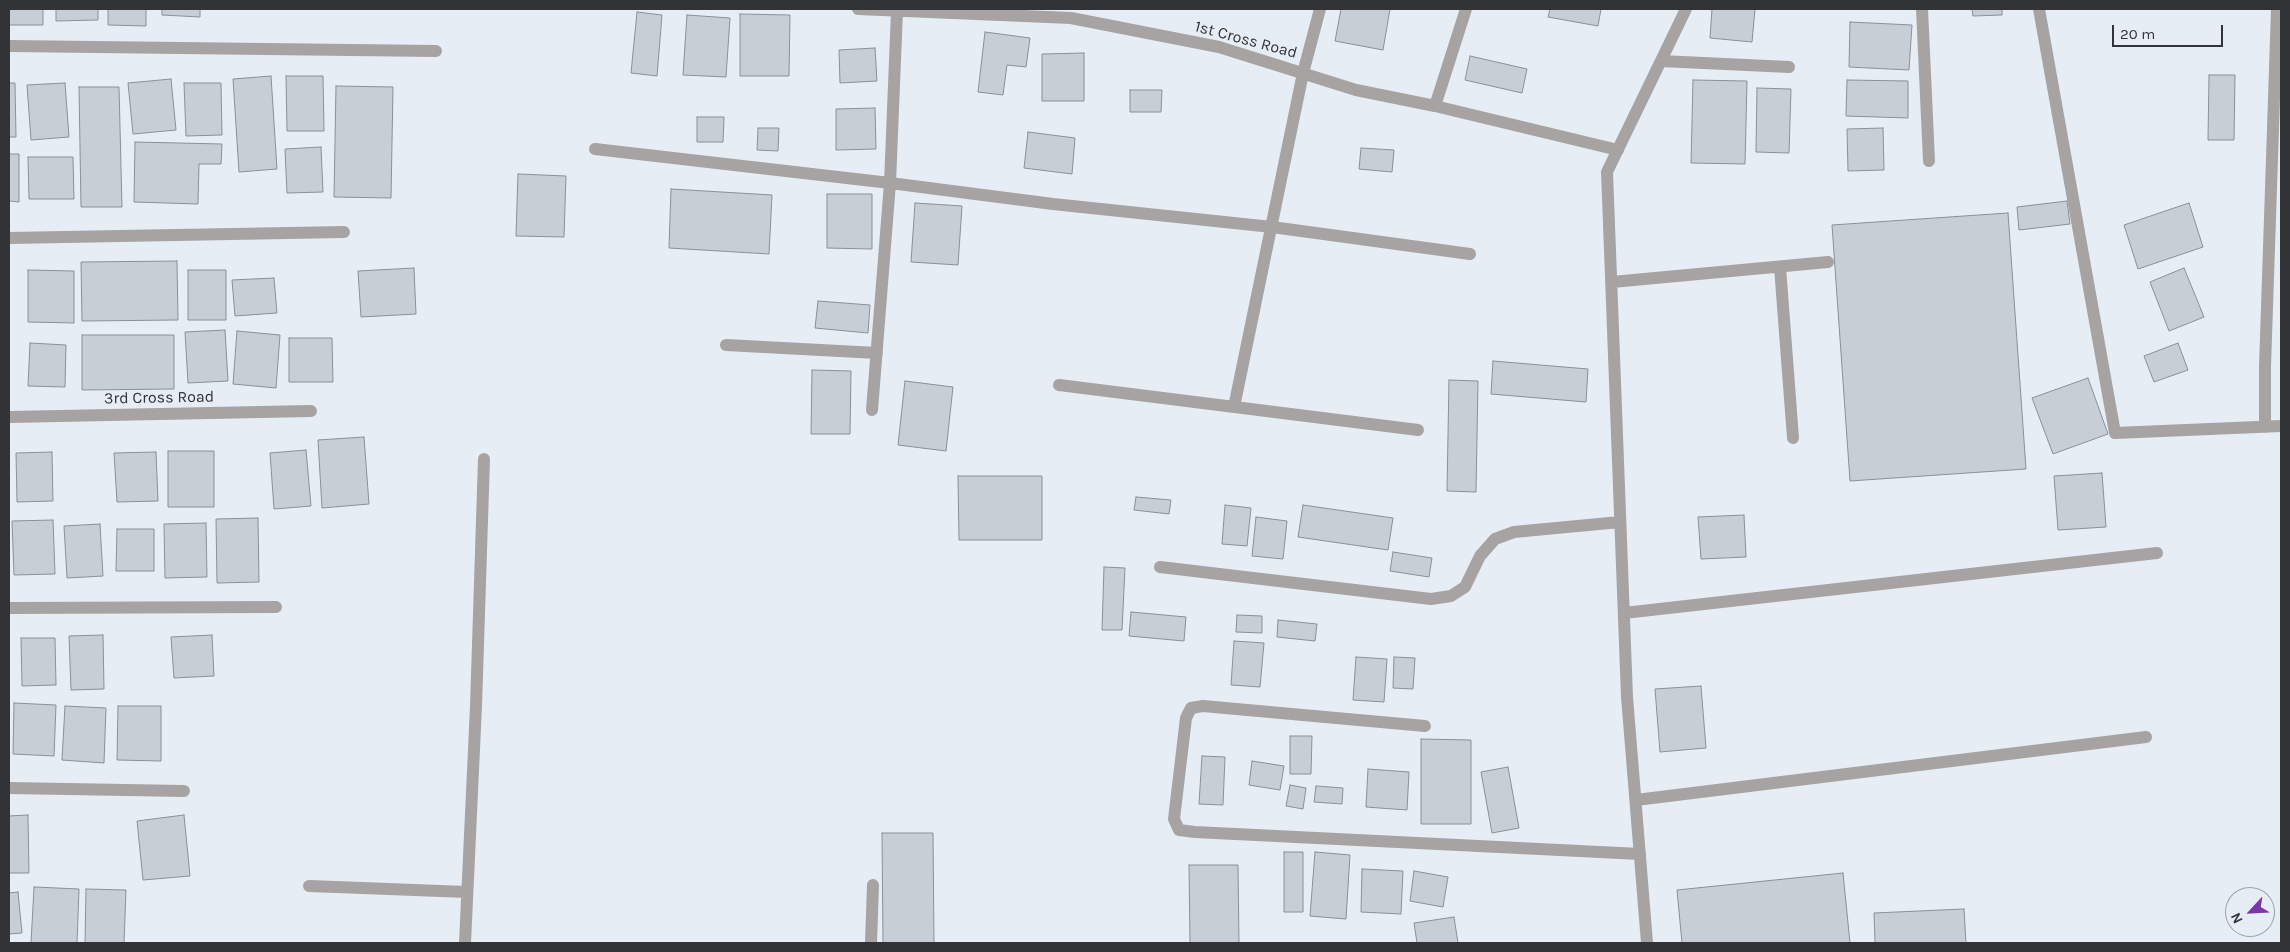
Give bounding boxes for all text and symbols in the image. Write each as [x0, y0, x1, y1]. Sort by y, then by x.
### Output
scale bar [2115, 15, 2226, 47]
street label: 1st Cross Road [1193, 17, 1299, 63]
text: 20 m [2120, 25, 2155, 43]
street label: 3rd Cross Road [104, 387, 214, 409]
north arrow [2225, 887, 2275, 937]
text: N [2227, 910, 2247, 926]

